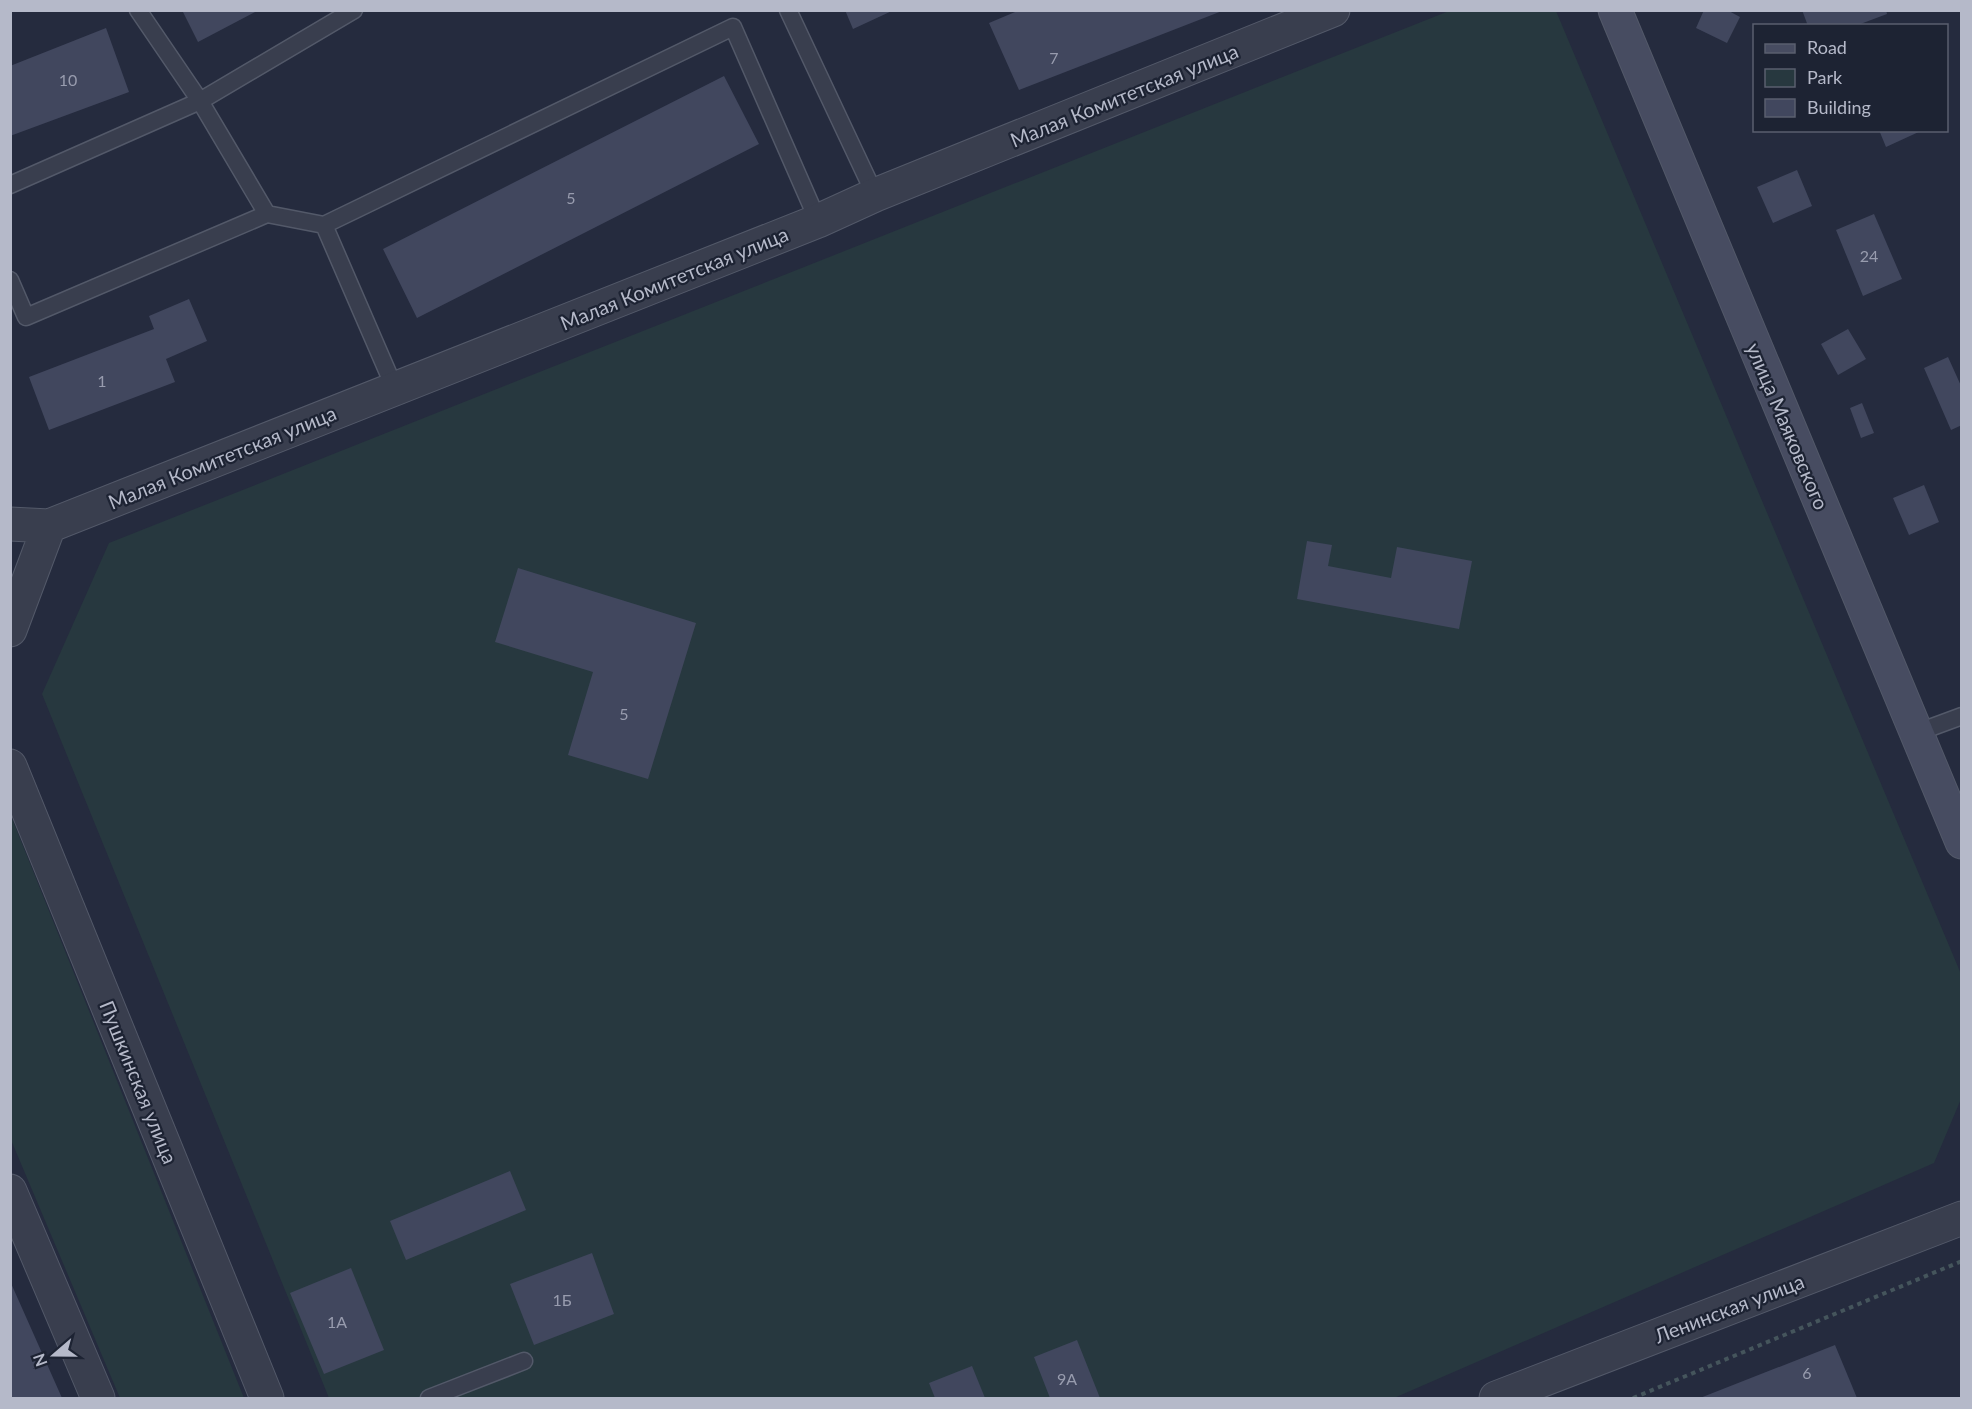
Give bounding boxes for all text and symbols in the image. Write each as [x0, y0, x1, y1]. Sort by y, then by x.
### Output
legend [1753, 24, 1948, 132]
text: Road [1807, 36, 1847, 58]
street label: Малая Комитетская улица [1007, 38, 1241, 152]
house number: 7 [1049, 48, 1059, 67]
text: Park [1807, 66, 1843, 88]
house number: 10 [59, 70, 77, 89]
text: Building [1807, 96, 1871, 118]
house number: 5 [566, 188, 576, 207]
street label: Малая Комитетская улица [557, 221, 791, 335]
house number: 24 [1860, 246, 1878, 265]
street label: улица Маяковского [1742, 339, 1834, 513]
house number: 1 [97, 371, 107, 390]
street label: Малая Комитетская улица [105, 400, 339, 514]
house number: 5 [619, 704, 629, 723]
street label: Пушкинская улица [95, 997, 183, 1167]
street label: Ленинская улица [1650, 1268, 1807, 1348]
house number: 1Б [552, 1290, 572, 1309]
house number: 1А [327, 1312, 347, 1331]
north arrow [24, 1325, 84, 1385]
text: N [28, 1351, 50, 1369]
house number: 6 [1802, 1363, 1812, 1382]
house number: 9А [1057, 1369, 1077, 1388]

